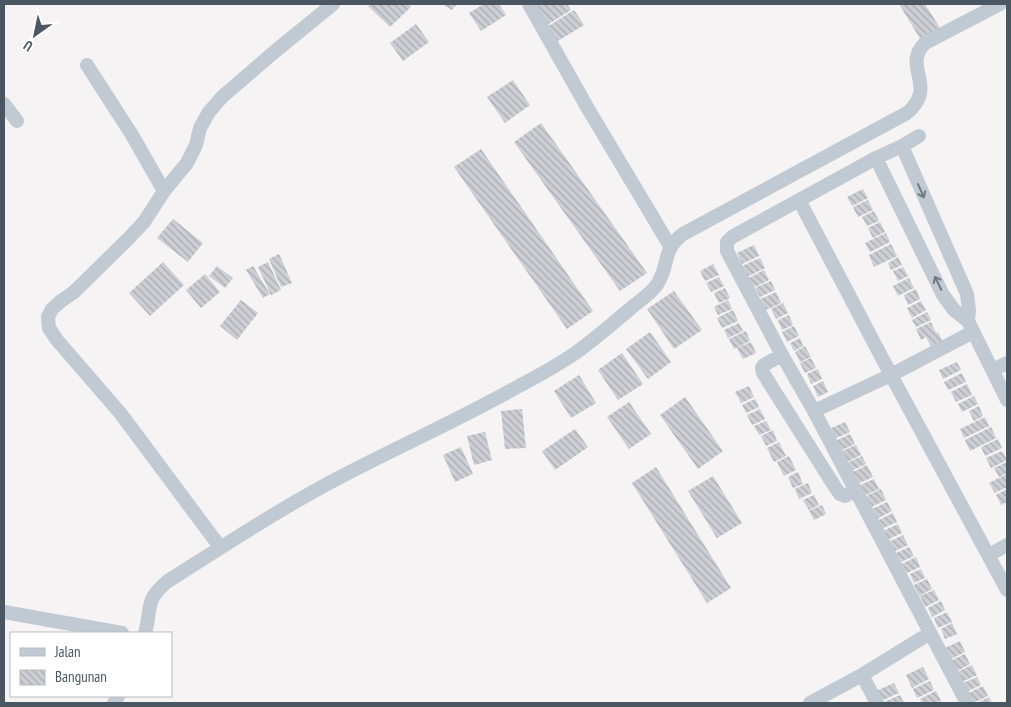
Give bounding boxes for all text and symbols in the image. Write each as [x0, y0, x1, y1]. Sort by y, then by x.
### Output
north arrow [10, 10, 60, 60]
text: U [20, 36, 36, 55]
one-way arrow [917, 183, 927, 198]
one-way arrow [933, 276, 942, 291]
legend [10, 632, 172, 697]
text: Jalan [54, 642, 81, 661]
text: Bangunan [55, 667, 107, 686]

